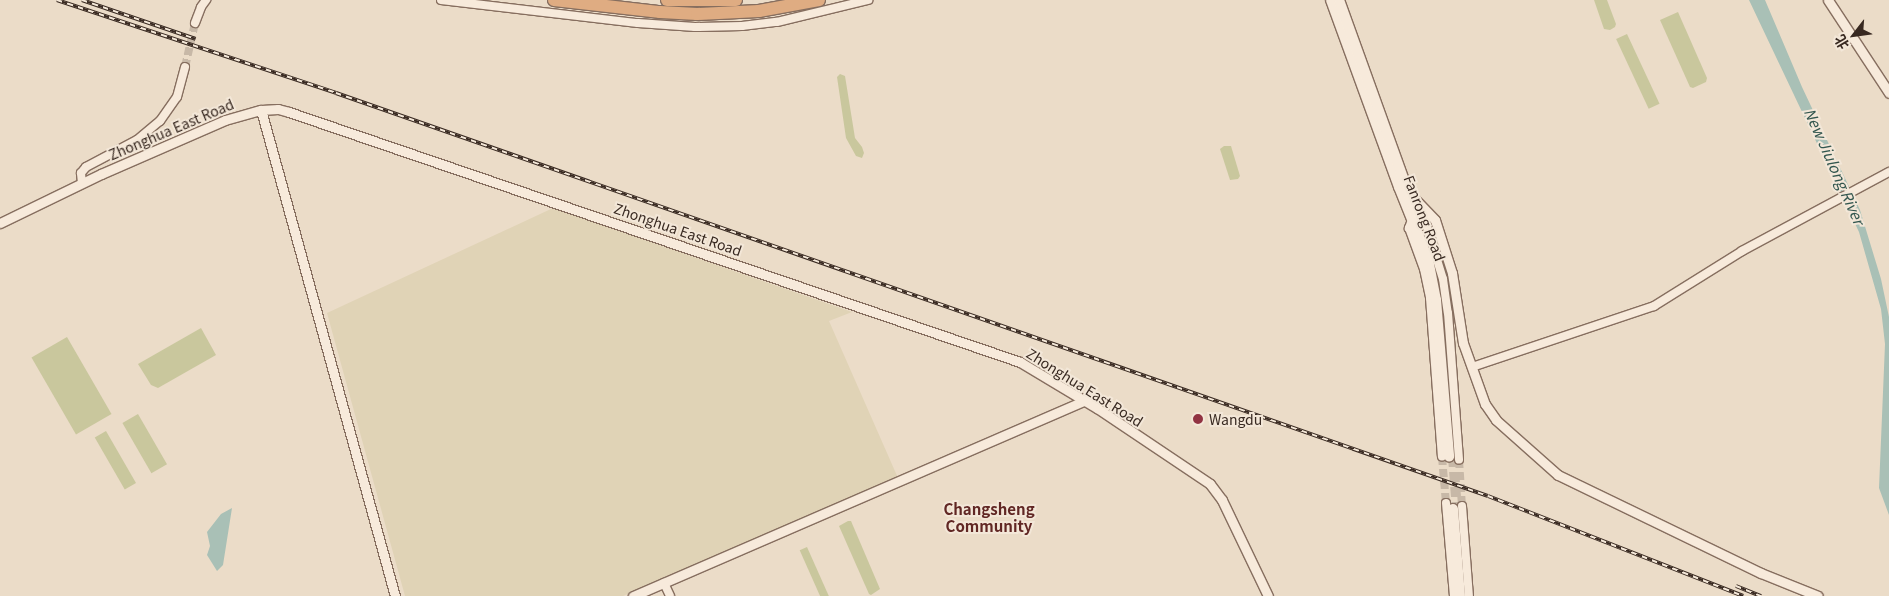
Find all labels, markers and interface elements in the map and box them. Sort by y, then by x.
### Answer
north arrow [1829,10,1879,60]
text: 北 [1829,31,1853,54]
street label: Zhonghua East Road [106,95,236,163]
water label: New Jiulong River [1801,105,1869,227]
street label: Fanrong Road [1401,173,1449,263]
street label: Zhonghua East Road [612,199,744,259]
street label: Zhonghua East Road [1024,344,1146,430]
place label: Wangdu [1209,411,1262,427]
marker: Wangdu [1191,412,1205,426]
district label: Changsheng Community [943,499,1035,534]

